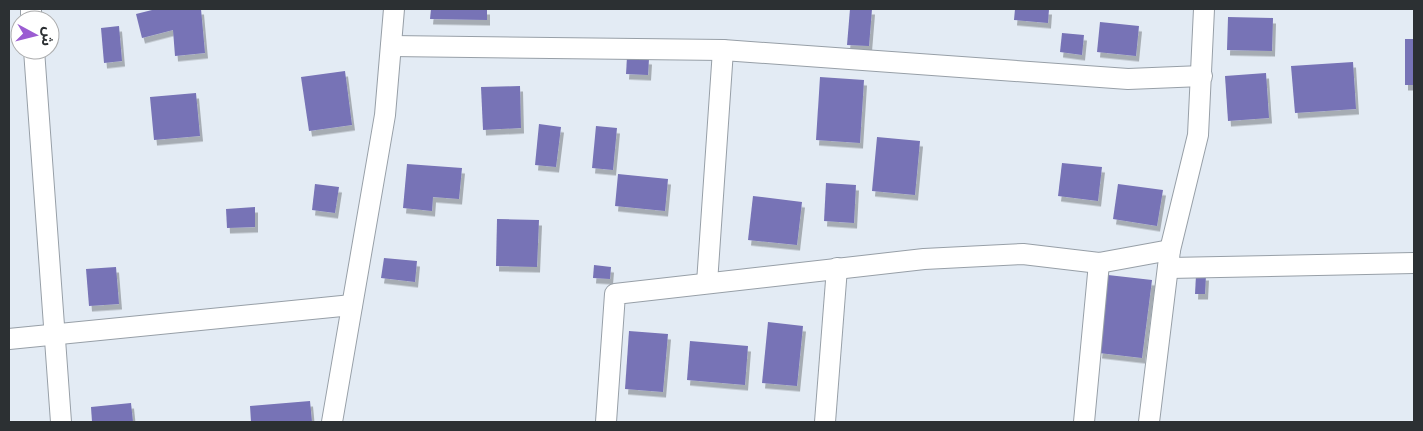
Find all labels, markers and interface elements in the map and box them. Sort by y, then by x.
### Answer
north arrow [10,10,60,60]
text: ش [39,26,58,47]

